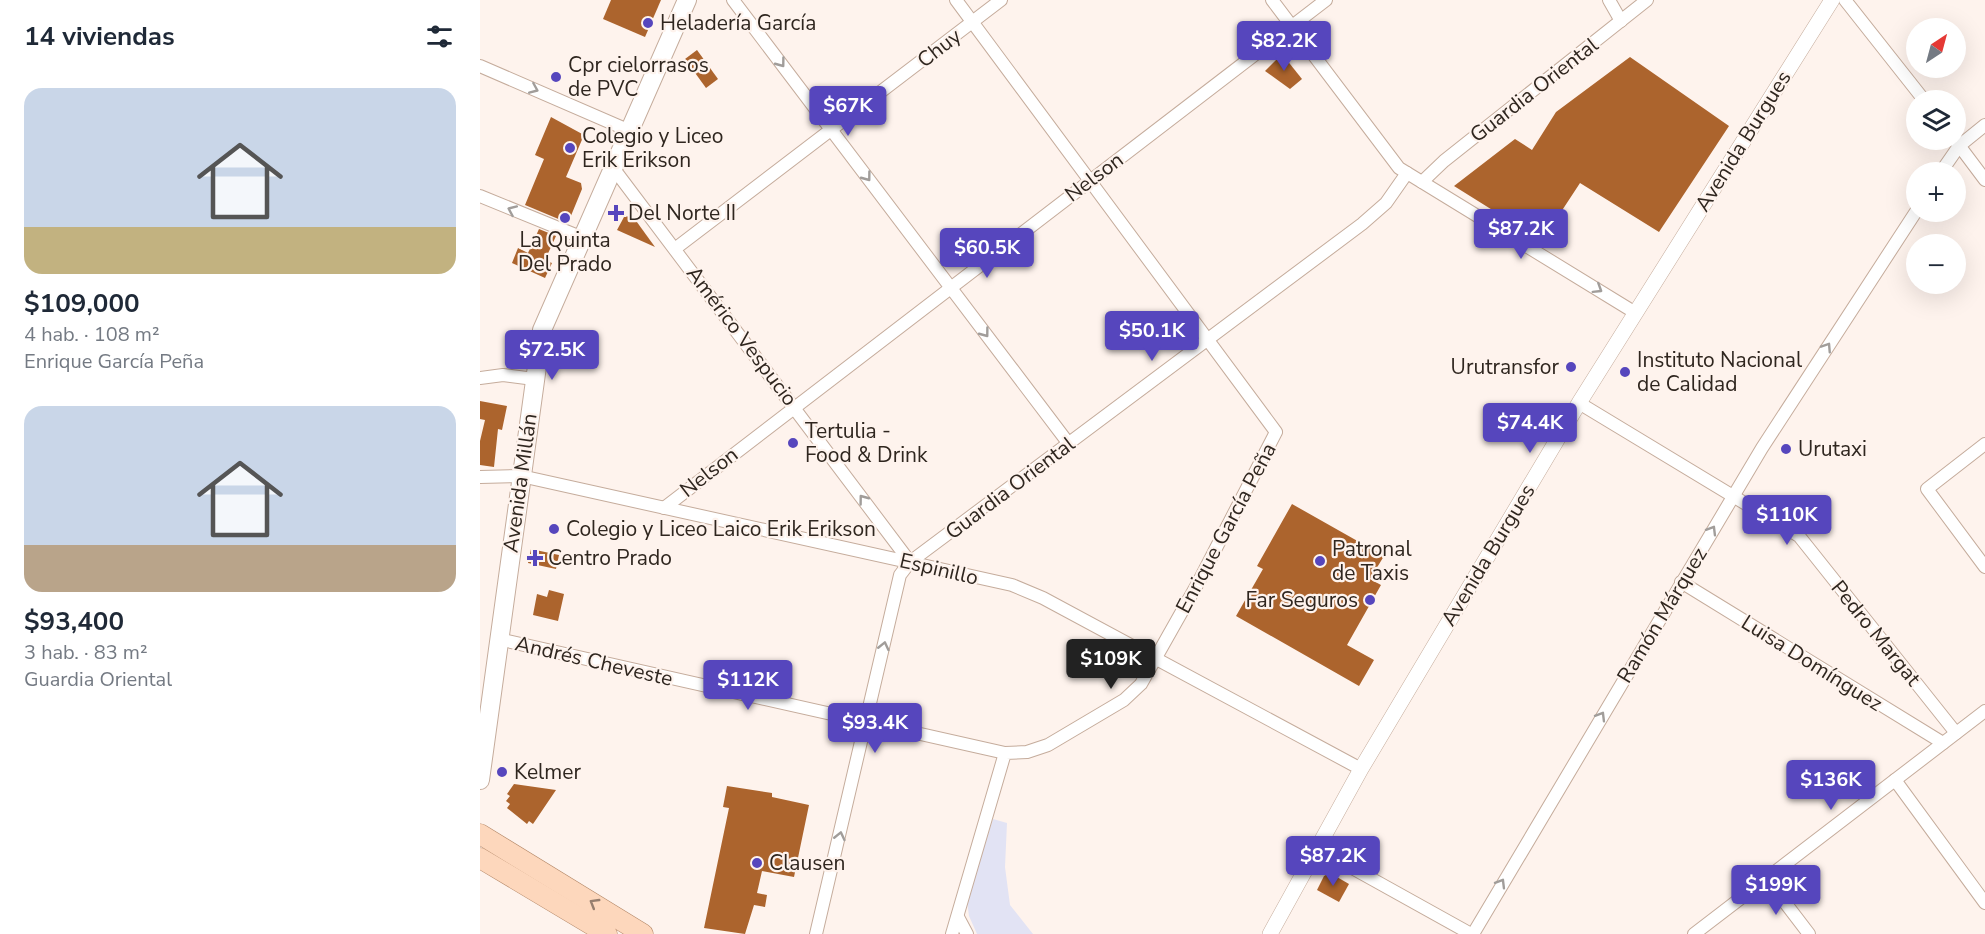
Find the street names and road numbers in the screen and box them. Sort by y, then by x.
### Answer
street label: Chuy [911,22,967,74]
street label: Guardia Oriental [1464,31,1604,149]
street label: Avenida Burgues [1688,65,1798,217]
street label: Nelson [1059,146,1129,208]
street label: Américo Vespucio [680,260,804,412]
street label: Avenida Millán [496,411,544,555]
street label: Guardia Oriental [939,430,1081,546]
street label: Enrique García Peña [1169,438,1283,618]
street label: Nelson [674,440,744,504]
street label: Avenida Burgues [1435,479,1541,631]
street label: Ramón Márquez [1610,542,1714,688]
street label: Espinillo [897,546,981,592]
street label: Pedro Margat [1825,574,1928,692]
street label: Luisa Domínguez [1736,608,1888,718]
street label: Andrés Cheveste [512,629,676,693]

